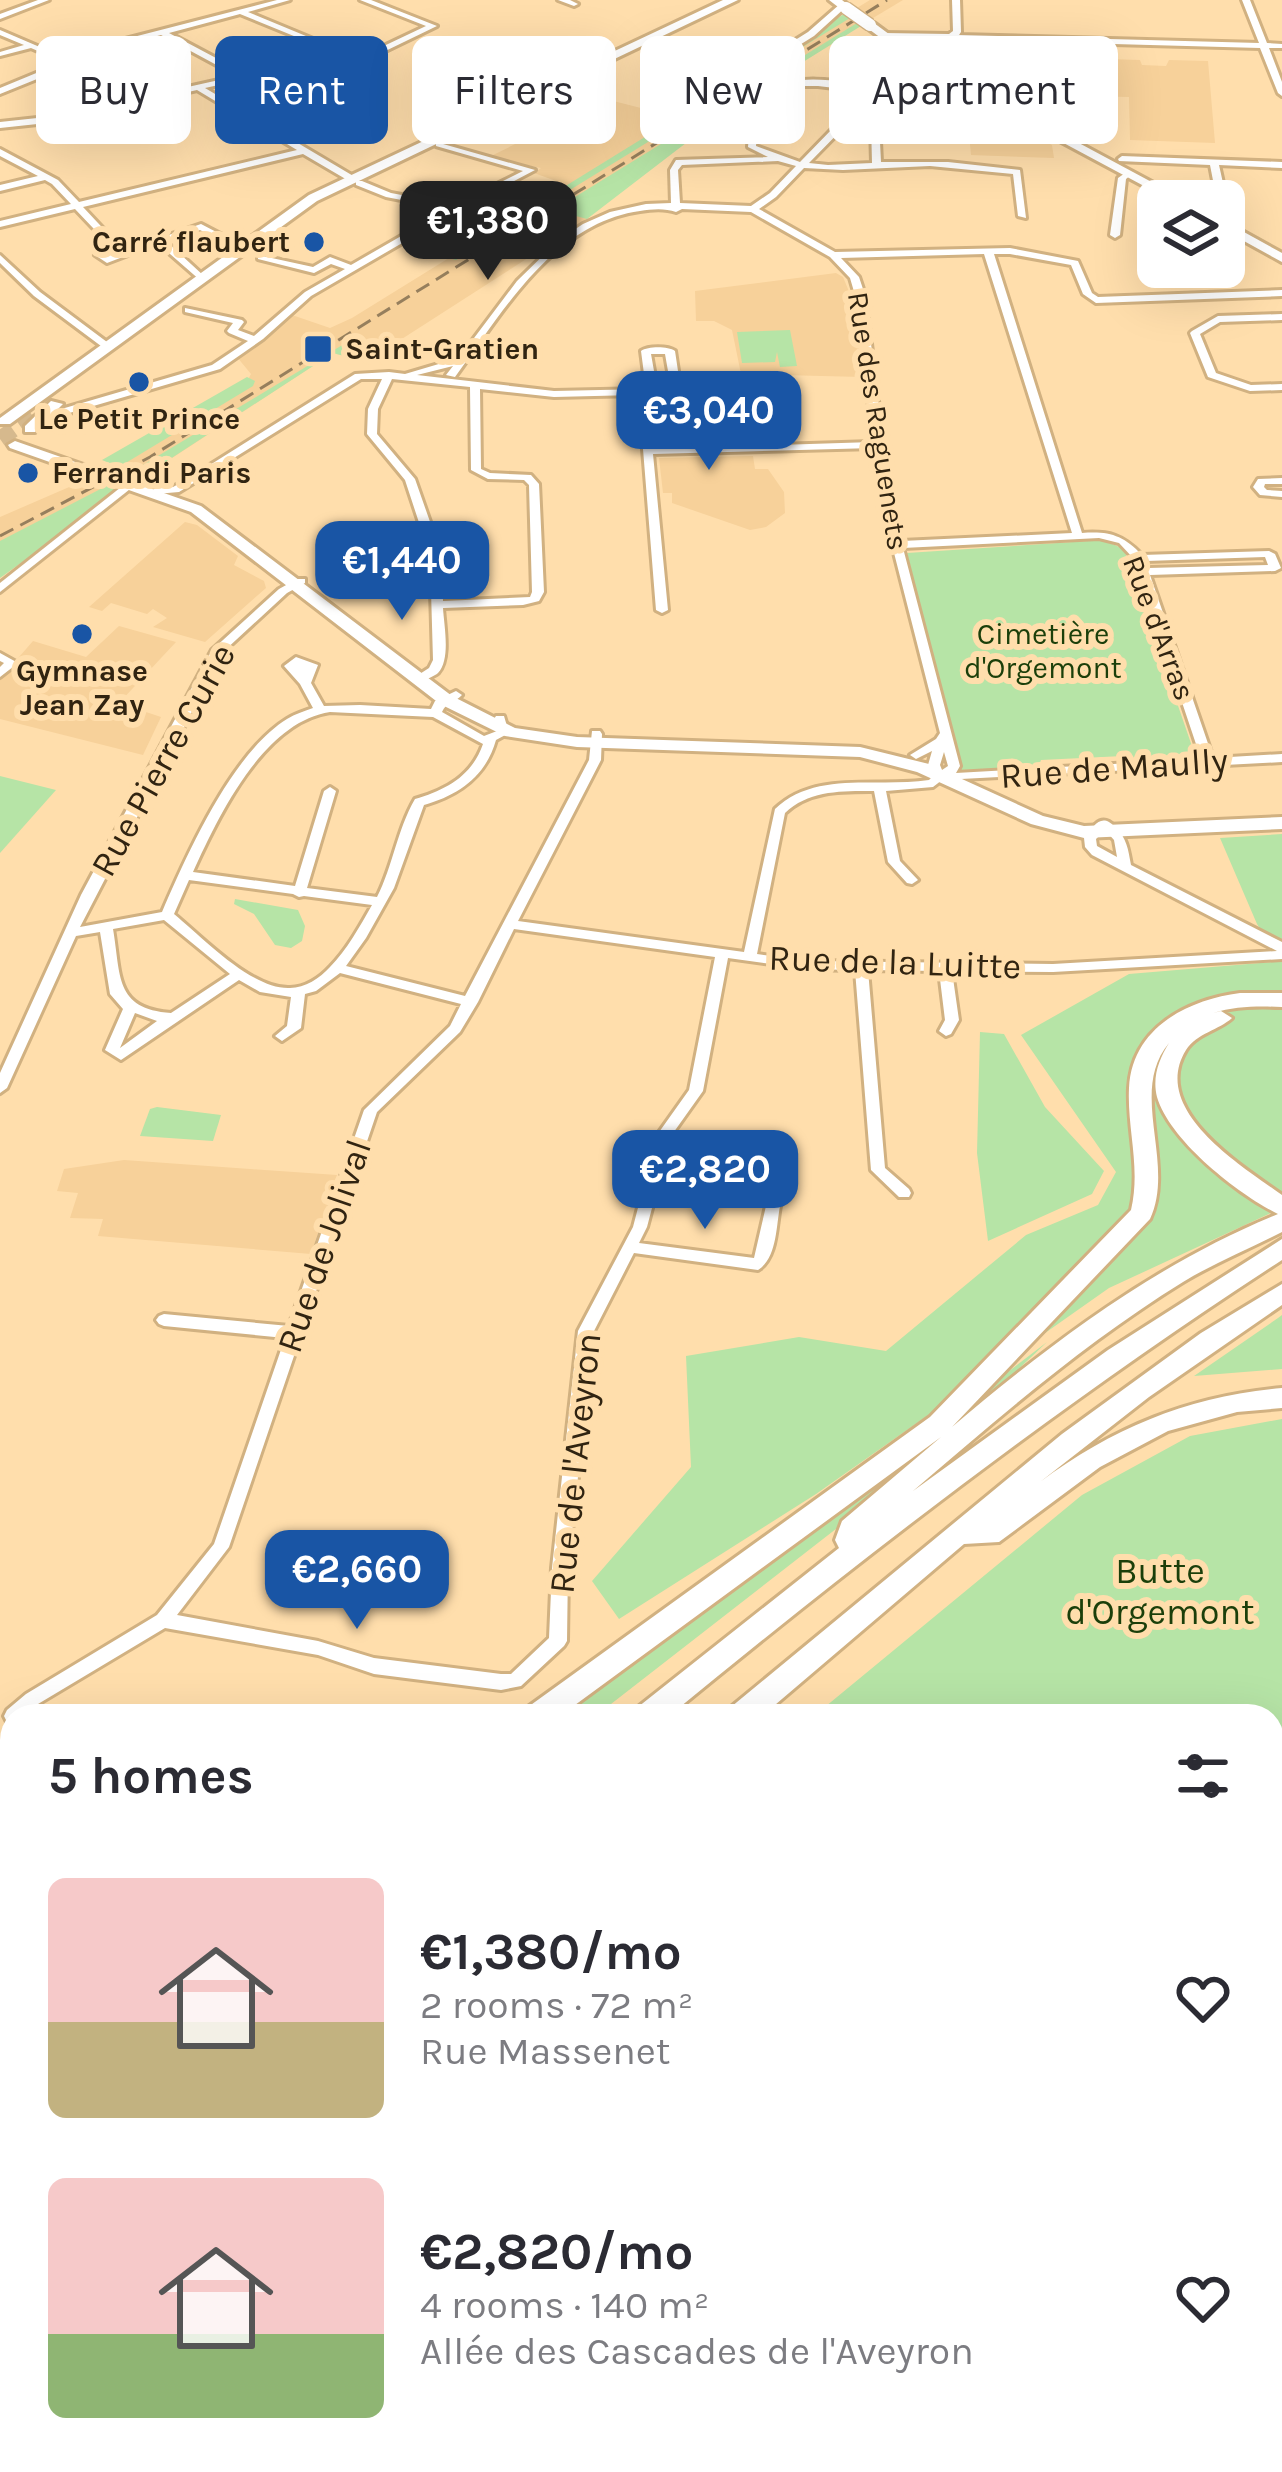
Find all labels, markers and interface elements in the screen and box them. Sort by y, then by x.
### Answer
chip: Buy [36,36,191,144]
chip: Rent [215,36,388,144]
chip: Filters [412,36,616,144]
chip: New [640,36,805,144]
chip: Apartment [829,36,1118,144]
map controls [1137,180,1245,288]
button: layers [1137,180,1245,288]
pin: €1,380 [390,181,586,283]
text: €1,380 [427,197,549,243]
place label: Carré flaubert [92,224,290,260]
marker: Carré flaubert [301,229,327,255]
street label: Rue des Raguenets [840,289,916,553]
place label: Saint-Gratien [345,331,539,367]
marker: Saint-Gratien [302,333,334,365]
marker: Le Petit Prince [126,369,152,395]
pin: €3,040 [611,371,807,473]
text: €3,040 [643,387,775,433]
place label: Le Petit Prince [38,401,240,437]
place label: Ferrandi Paris [52,455,251,491]
marker: Ferrandi Paris [15,460,41,486]
pin: €1,440 [304,521,500,623]
text: €1,440 [342,537,462,583]
street label: Rue d'Arras [1115,551,1203,705]
park label: Cimetière d'Orgemont [964,616,1122,686]
marker: Gymnase Jean Zay [69,621,95,647]
street label: Rue Pierre Curie [82,636,244,884]
place label: Gymnase Jean Zay [16,653,148,723]
street label: Rue de Maully [999,739,1230,797]
street label: Rue de la Luitte [768,937,1022,987]
pin: €2,820 [607,1130,803,1232]
street label: Rue de Jolival [268,1134,380,1358]
text: €2,820 [639,1146,771,1192]
street label: Rue de l'Aveyron [540,1331,610,1595]
pin: €2,660 [259,1530,455,1632]
text: €2,660 [292,1546,422,1592]
park label: Butte d'Orgemont [1065,1550,1255,1633]
icon: filters [1170,1743,1236,1809]
text: 5 homes [48,1746,254,1806]
text: €1,380/mo [420,1922,682,1982]
icon: home [144,1926,288,2070]
icon: heart [1170,1965,1236,2031]
text: 2 rooms · 72 m² [420,1982,693,2028]
text: Rue Massenet [420,2028,671,2074]
text: €2,820/mo [420,2222,693,2282]
icon: home [144,2226,288,2370]
icon: heart [1170,2265,1236,2331]
text: 4 rooms · 140 m² [420,2282,709,2328]
text: Allée des Cascades de l'Aveyron [420,2328,974,2374]

